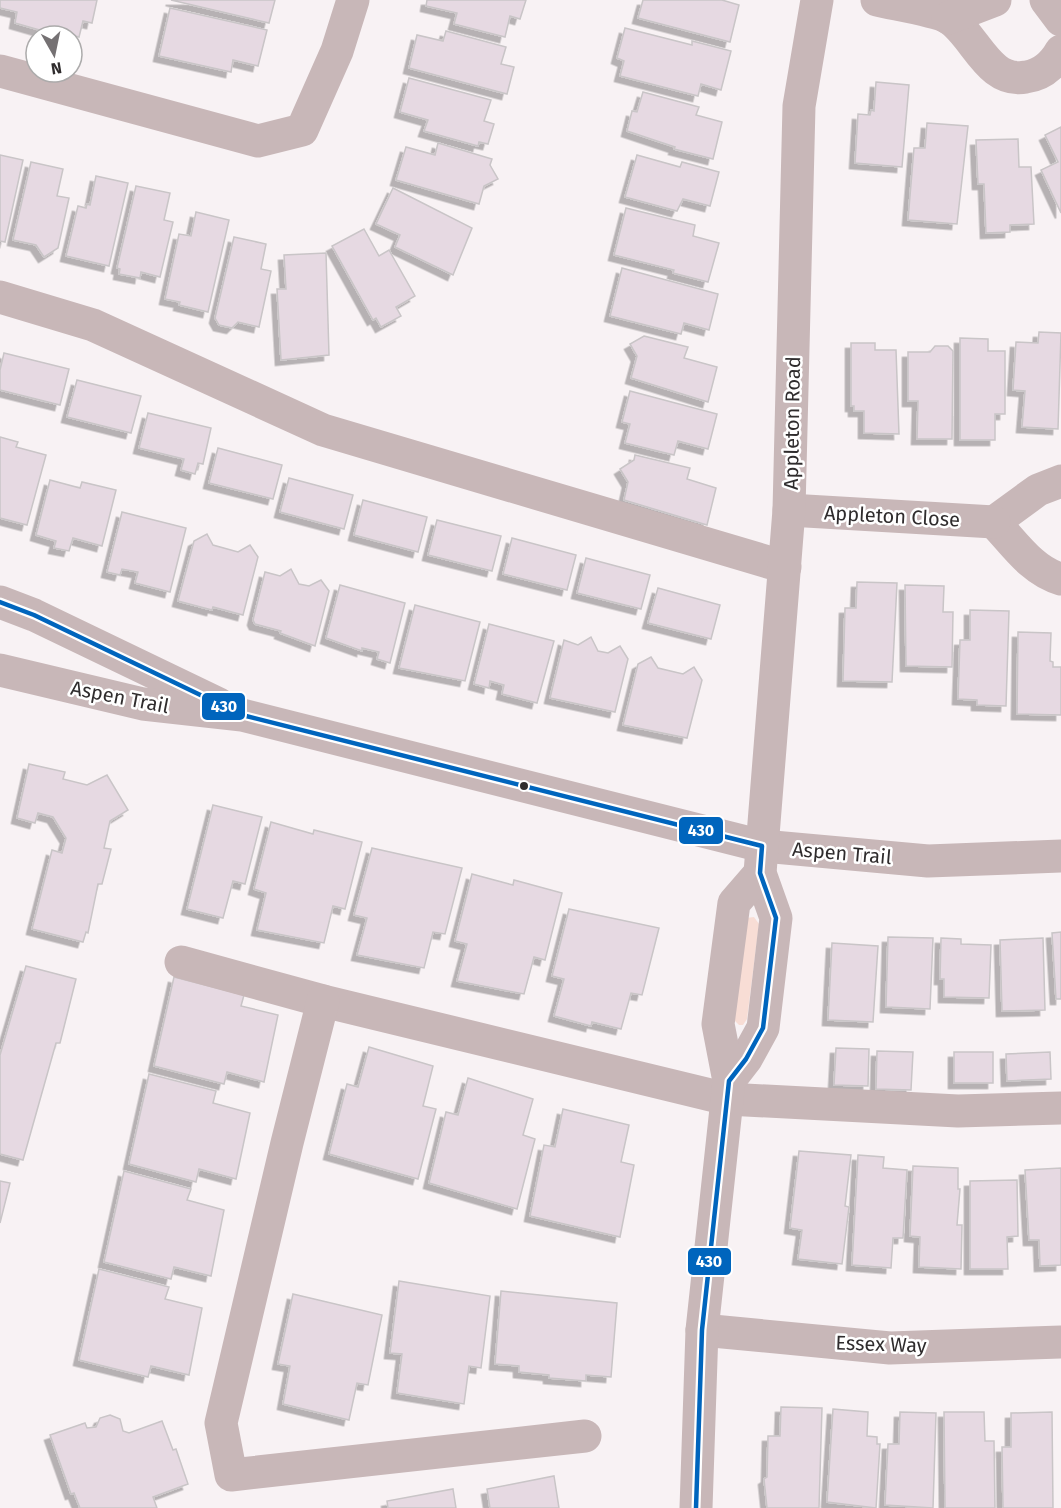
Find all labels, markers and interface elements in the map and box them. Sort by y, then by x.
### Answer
north arrow [24,24,84,84]
text: N [50,58,63,79]
street label: Appleton Road [779,356,805,490]
street label: Appleton Close [823,500,961,532]
street label: Aspen Trail [69,676,171,718]
line badge: 430 [201,692,246,721]
text: 430 [211,697,237,716]
unlabelled marker [518,780,530,792]
line badge: 430 [678,816,724,845]
text: 430 [688,821,714,840]
street label: Aspen Trail [791,837,893,869]
line badge: 430 [687,1247,732,1276]
text: 430 [696,1252,722,1271]
street label: Essex Way [835,1330,927,1358]

